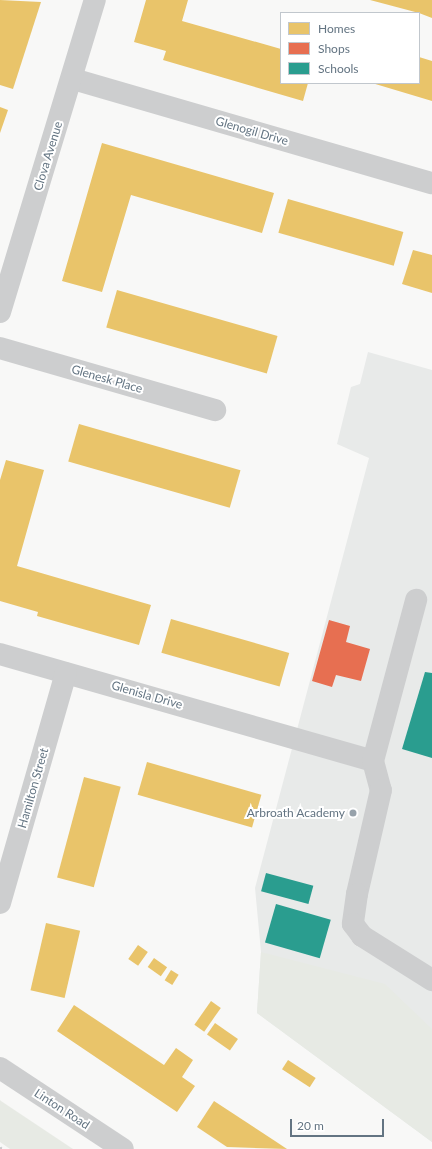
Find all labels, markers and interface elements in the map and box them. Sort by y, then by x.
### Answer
legend [280,12,420,84]
text: Homes [318,21,355,36]
text: Shops [318,41,350,56]
text: Schools [318,61,359,76]
street label: Glenogil Drive [214,114,290,148]
street label: Clova Avenue [31,119,65,193]
street label: Glenesk Place [70,362,144,396]
street label: Glenisla Drive [110,678,184,712]
street label: Hamilton Street [15,746,51,830]
place label: Arbroath Academy [246,806,345,820]
marker: Arbroath Academy [348,808,358,818]
street label: Linton Road [32,1086,92,1132]
scale bar [292,1111,386,1137]
text: 20 m [297,1118,324,1133]

